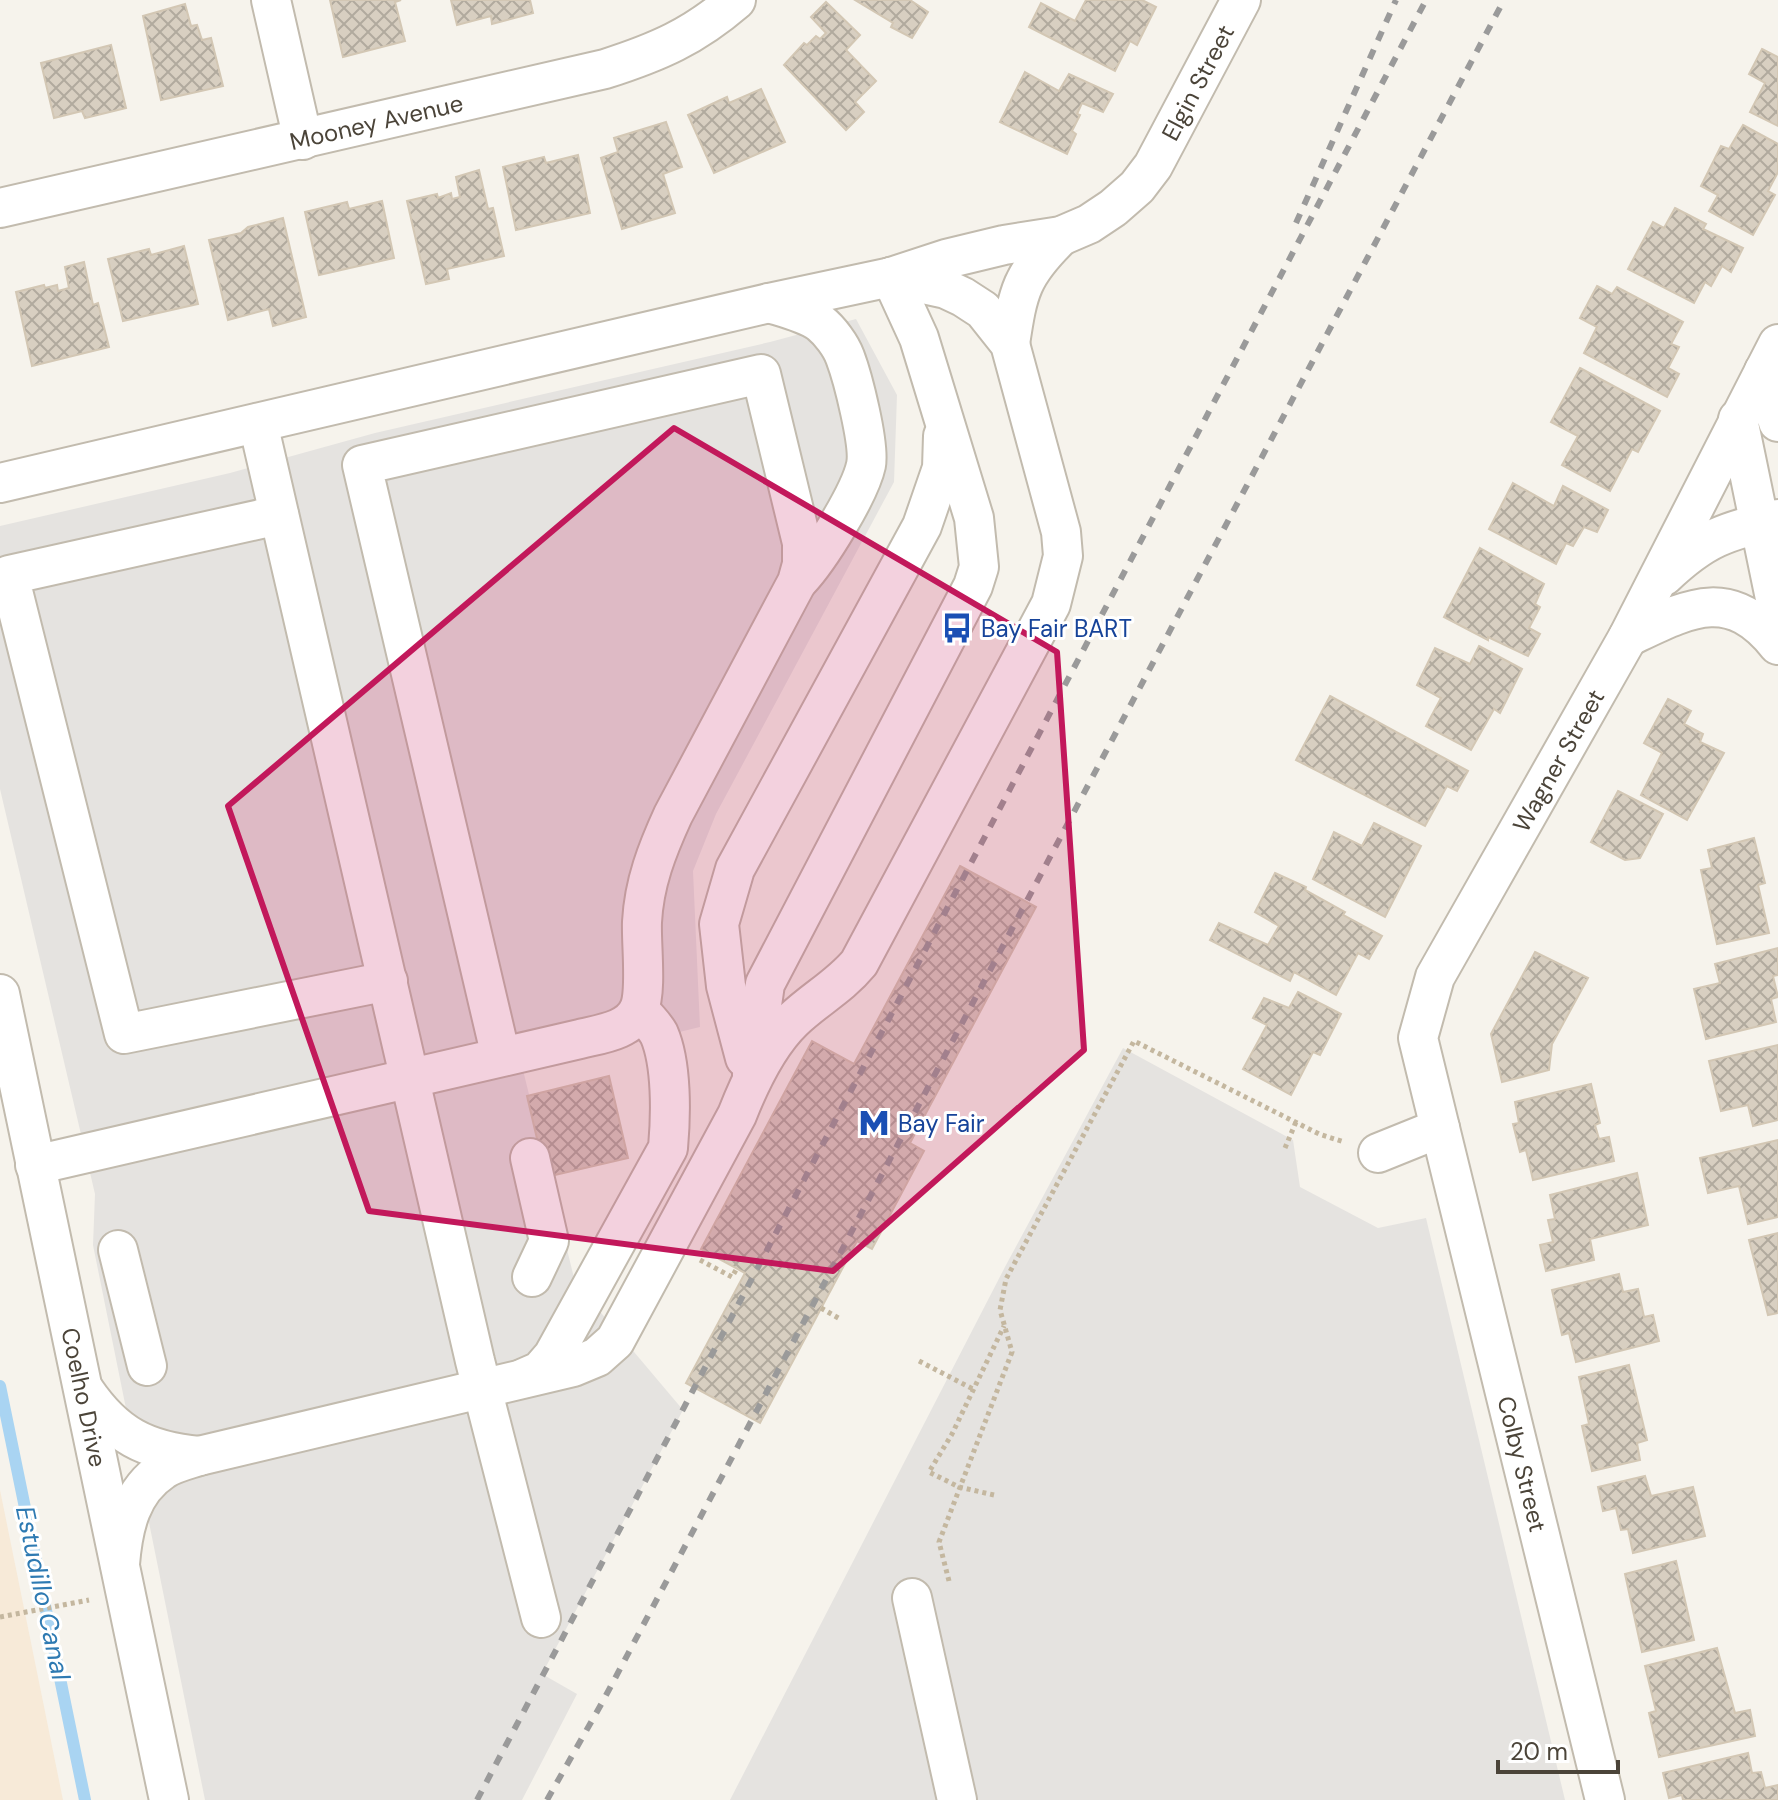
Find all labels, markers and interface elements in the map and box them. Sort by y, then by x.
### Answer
street label: Elgin Street [1154,19,1241,145]
street label: Mooney Avenue [286,87,466,156]
bus stop icon: Bay Fair BART [940,611,974,645]
place label: Bay Fair BART [981,613,1132,644]
street label: Wagner Street [1505,683,1611,837]
metro station icon: Bay Fair [857,1106,891,1140]
place label: Bay Fair [898,1108,985,1139]
street label: Coelho Drive [55,1325,114,1470]
street label: Colby Street [1491,1393,1554,1535]
water label: Estudillo Canal [8,1503,78,1684]
scale bar [1498,1724,1618,1774]
text: 20 m [1510,1736,1568,1767]

